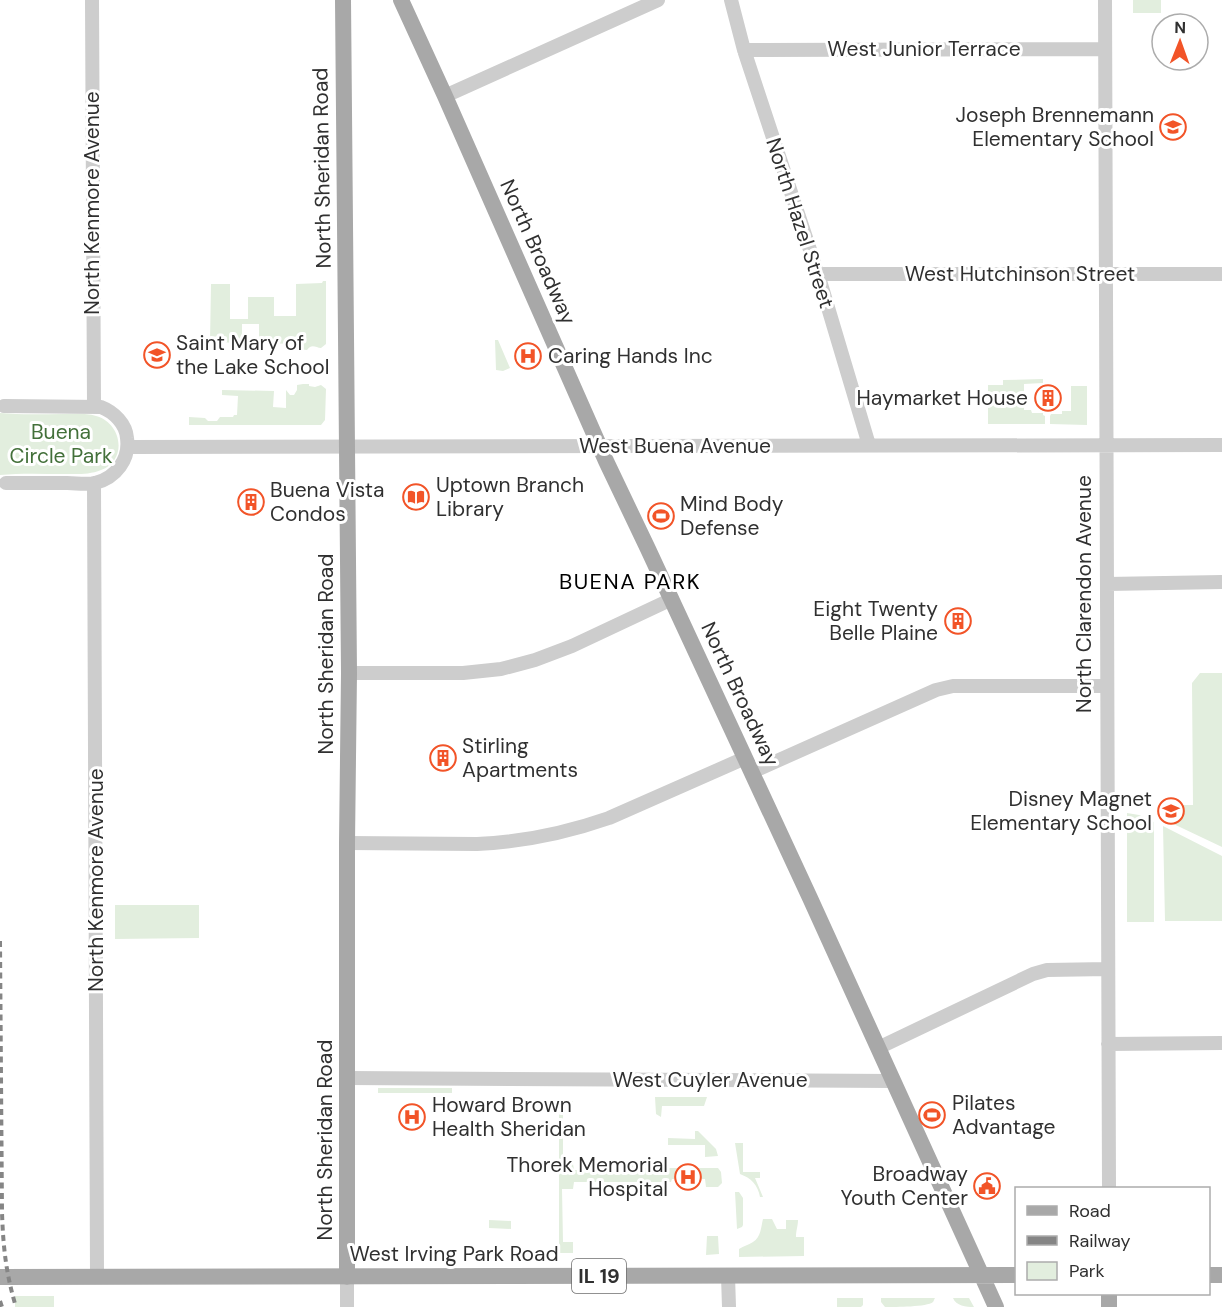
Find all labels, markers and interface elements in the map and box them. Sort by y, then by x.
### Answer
north arrow [1150,12,1210,72]
text: N [1174,17,1186,38]
street label: West Junior Terrace [827,35,1021,63]
street label: North Sheridan Road [306,67,338,269]
street label: North Kenmore Avenue [78,91,106,315]
place label: Joseph Brennemann Elementary School [956,101,1154,153]
school or university icon: Joseph Brennemann Elementary School [1158,112,1188,142]
street label: North Hazel Street [759,134,841,312]
street label: North Broadway [493,175,583,329]
street label: West Hutchinson Street [905,260,1135,288]
place label: Saint Mary of the Lake School [176,329,330,381]
school or university icon: Saint Mary of the Lake School [142,340,172,370]
hospital icon: Caring Hands Inc [513,341,543,371]
place label: Caring Hands Inc [548,342,713,370]
building icon: Haymarket House [1033,383,1063,413]
place label: Haymarket House [857,384,1028,412]
park label: Buena Circle Park [9,418,113,470]
street label: West Buena Avenue [579,432,771,460]
place label: Uptown Branch Library [436,471,584,523]
street label: North Clarendon Avenue [1070,475,1098,713]
place label: Buena Vista Condos [270,476,385,528]
library icon: Uptown Branch Library [401,482,431,512]
building icon: Buena Vista Condos [236,487,266,517]
place label: Mind Body Defense [680,490,784,542]
sports icon: Mind Body Defense [646,501,676,531]
street label: North Sheridan Road [312,554,340,754]
district label: BUENA PARK [559,567,701,596]
place label: Eight Twenty Belle Plaine [813,595,938,647]
building icon: Eight Twenty Belle Plaine [943,606,973,636]
street label: North Broadway [694,617,786,771]
place label: Stirling Apartments [462,732,578,784]
building icon: Stirling Apartments [428,743,458,773]
street label: North Kenmore Avenue [82,768,110,992]
place label: Disney Magnet Elementary School [970,785,1152,837]
school or university icon: Disney Magnet Elementary School [1156,796,1186,826]
street label: North Sheridan Road [311,1040,339,1240]
street label: West Cuyler Avenue [612,1066,808,1094]
place label: Pilates Advantage [952,1089,1056,1141]
place label: Howard Brown Health Sheridan [432,1091,586,1143]
sports icon: Pilates Advantage [917,1100,947,1130]
hospital icon: Howard Brown Health Sheridan [397,1102,427,1132]
place label: Thorek Memorial Hospital [507,1151,668,1203]
place label: Broadway Youth Center [841,1160,968,1212]
hospital icon: Thorek Memorial Hospital [673,1162,703,1192]
public building icon: Broadway Youth Center [972,1171,1002,1201]
legend [1015,1187,1210,1295]
text: Road [1069,1199,1111,1223]
text: Railway [1069,1229,1131,1253]
street label: West Irving Park Road [349,1240,559,1268]
road number: IL 19 [572,1259,626,1293]
text: Park [1069,1259,1105,1283]

